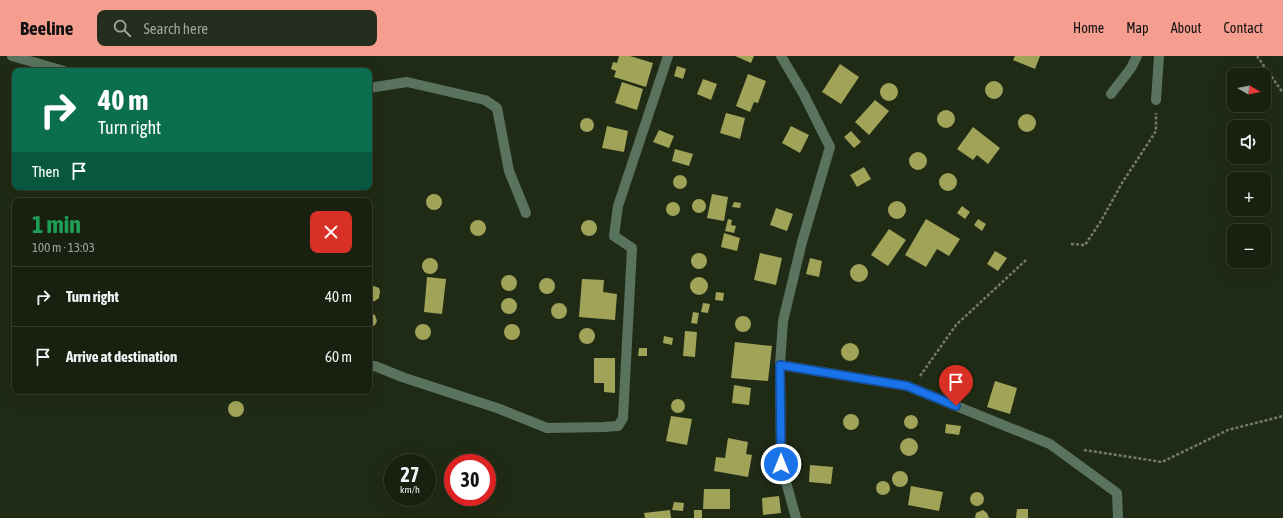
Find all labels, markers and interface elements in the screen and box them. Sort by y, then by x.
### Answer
search box [97,10,377,46]
text: Beeline [20,17,73,39]
icon: search [111,17,133,39]
text: Search here [143,20,208,37]
text: Home [1073,20,1104,36]
text: Map [1126,20,1149,36]
text: About [1171,20,1202,36]
text: Contact [1224,20,1263,36]
north arrow [1227,68,1271,112]
map controls [1227,68,1271,268]
icon: right [32,84,84,136]
text: 40 m [98,84,148,116]
text: Turn right [98,117,161,138]
button: sound [1227,120,1271,164]
icon: arrive [68,160,90,182]
text: Then [32,163,60,180]
button: + [1227,172,1271,216]
text: 1 min [32,211,81,238]
button: close [310,211,352,253]
button: − [1227,224,1271,268]
text: 100 m · 13:03 [32,240,95,255]
icon: right [32,286,54,308]
text: Turn right [66,288,119,305]
text: 40 m [325,288,352,305]
icon: arrive [32,346,54,368]
text: Arrive at destination [66,348,177,365]
text: 60 m [325,348,352,365]
pin [939,365,973,406]
icon: arrive [945,371,967,393]
position arrow [760,443,802,485]
speed limit sign: 30 [444,454,496,506]
text: 27 [401,463,419,486]
text: km/h [400,484,420,495]

